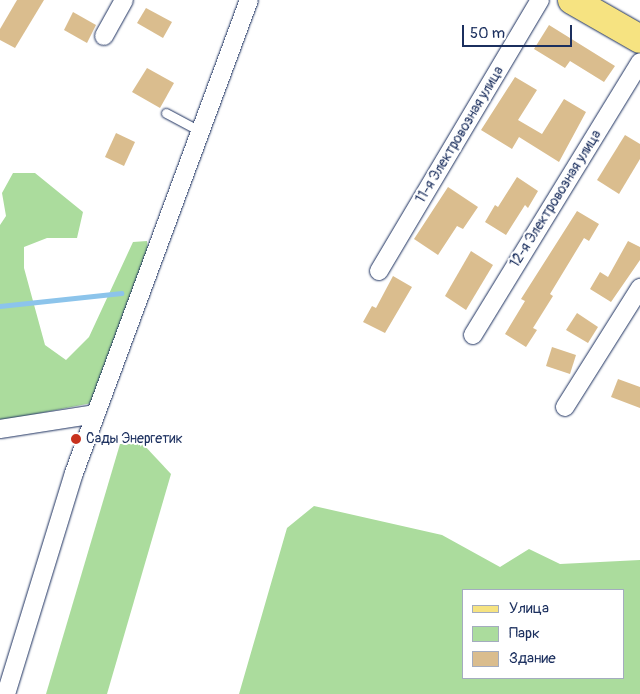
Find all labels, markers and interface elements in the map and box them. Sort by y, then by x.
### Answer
scale bar [465,15,575,47]
text: 50 m [470,24,505,43]
street label: 11-я Электровозная улица [412,64,508,206]
street label: 12-я Электровозная улица [507,127,605,271]
place label: Сады Энергетик [86,431,183,447]
marker: Сады Энергетик [70,433,82,445]
legend [462,589,625,679]
text: Улица [509,599,549,618]
text: Парк [509,624,540,643]
text: Здание [509,649,556,668]

